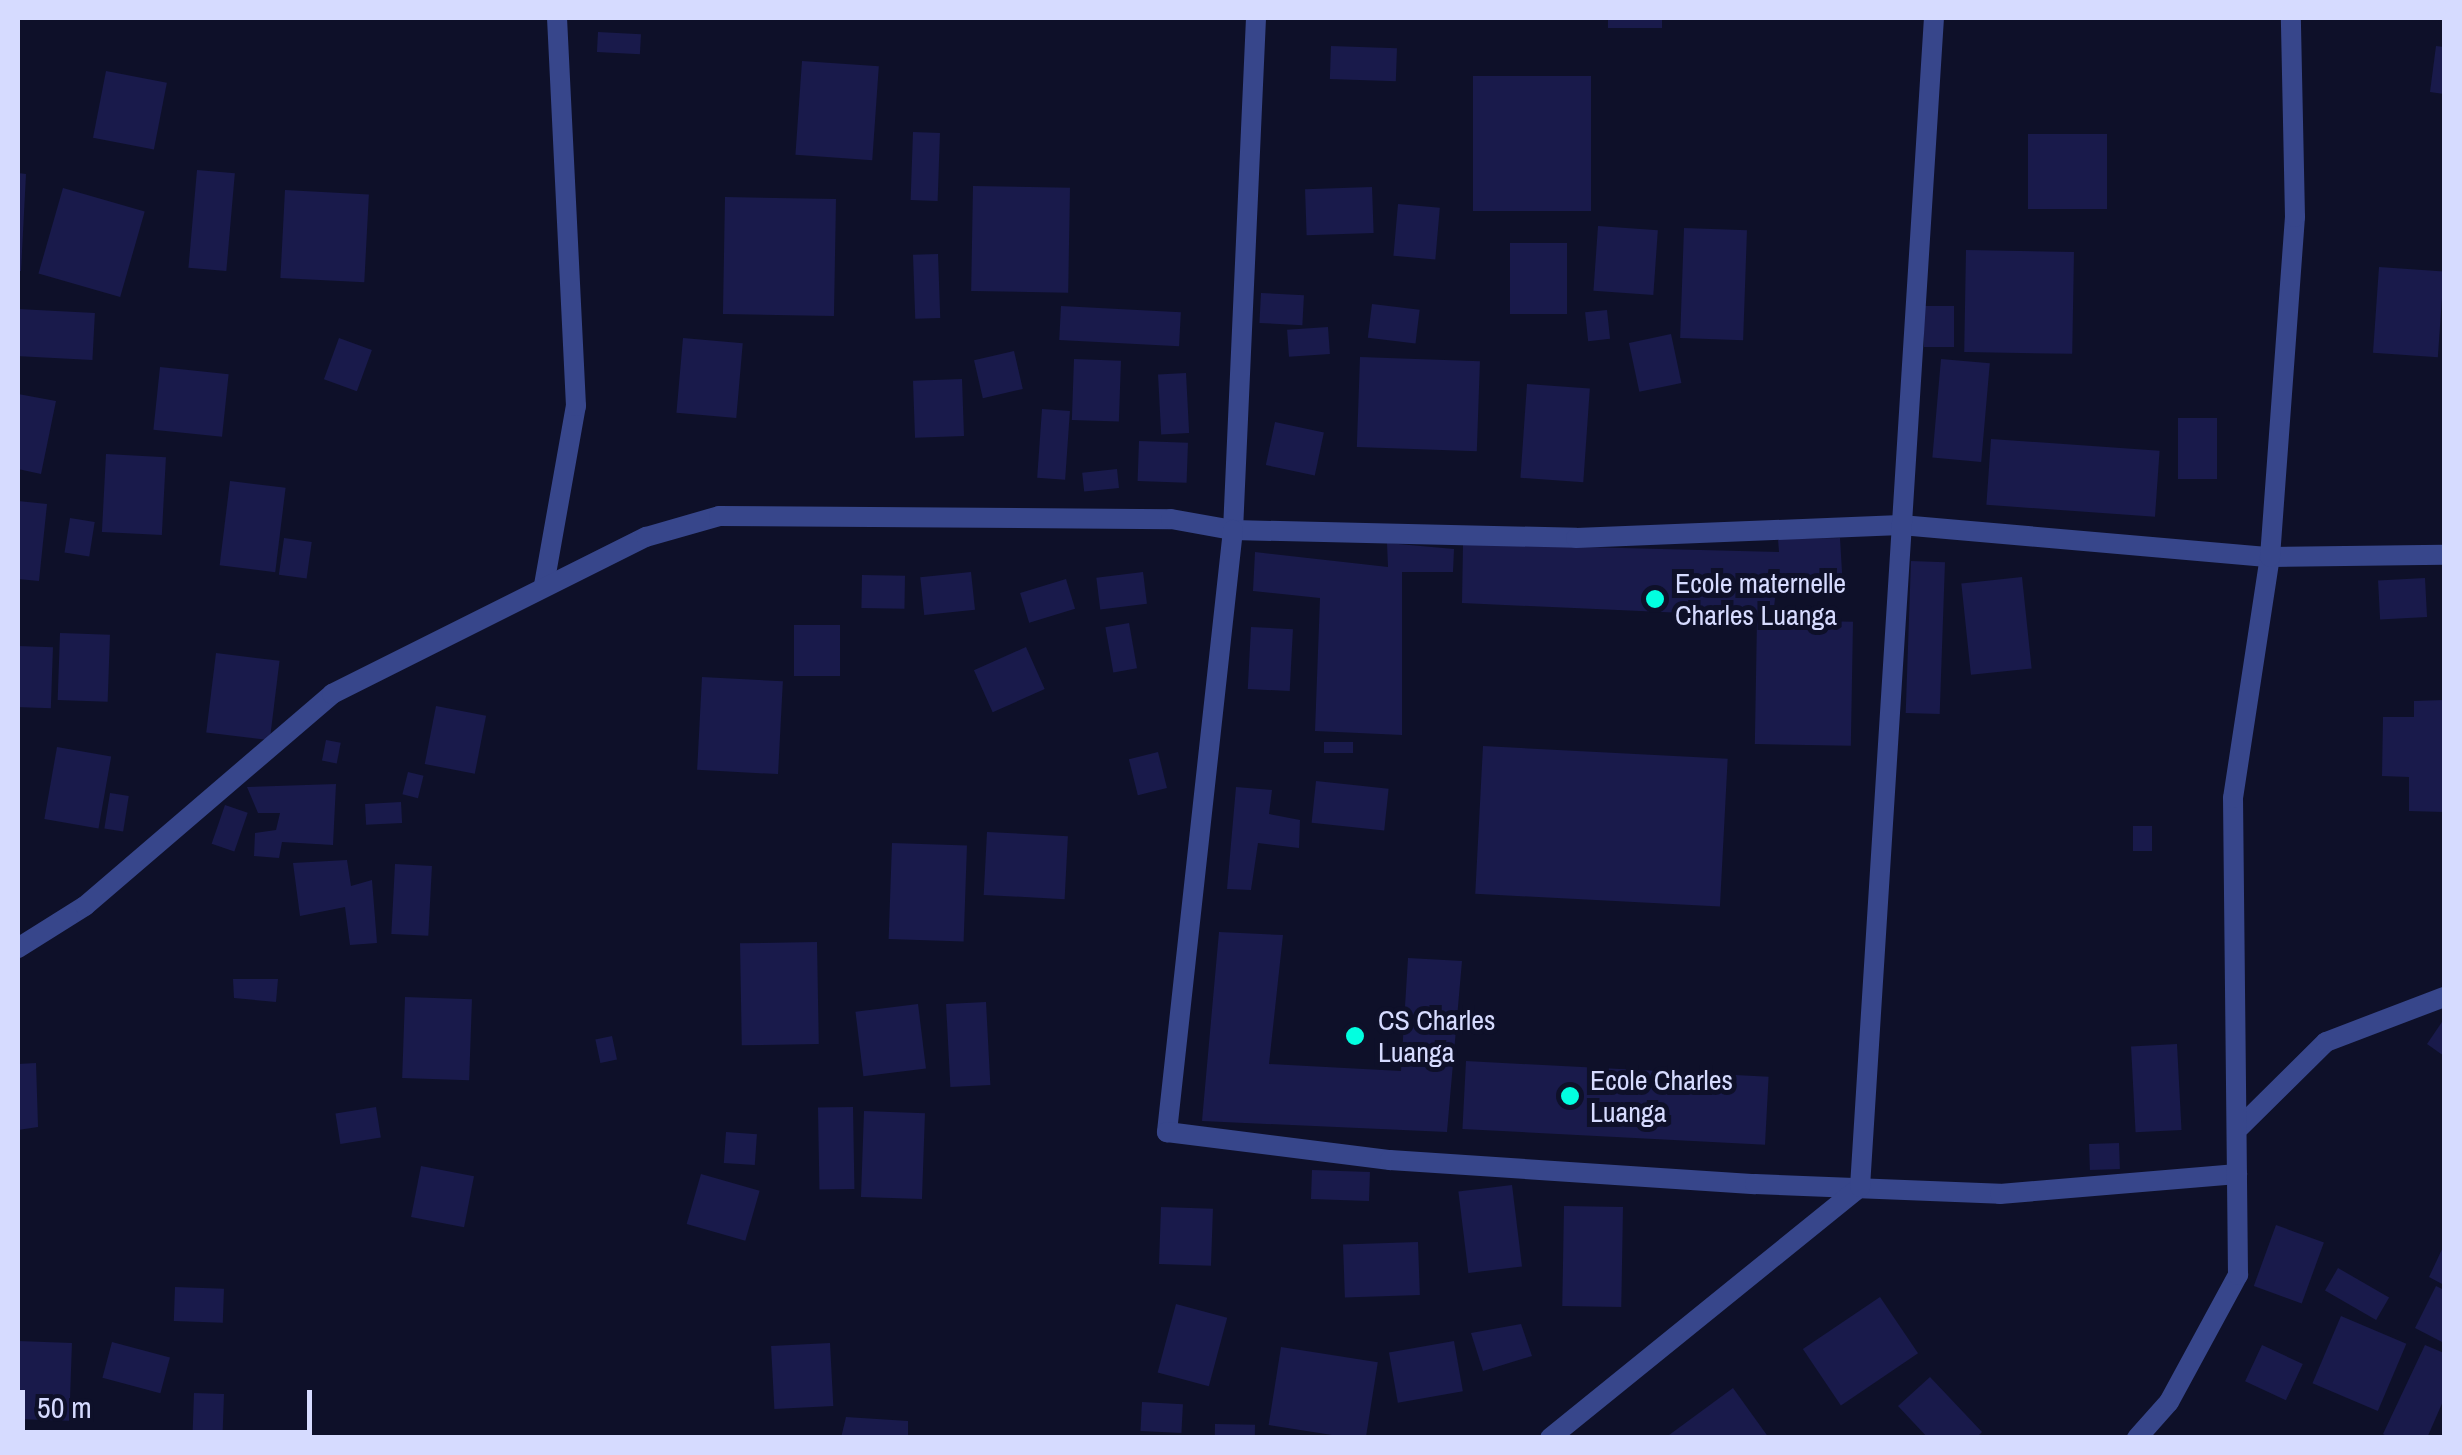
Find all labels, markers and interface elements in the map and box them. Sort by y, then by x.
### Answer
place label: Ecole maternelle Charles Luanga [1675,566,1846,632]
marker: Ecole maternelle Charles Luanga [1644,588,1666,610]
place label: CS Charles Luanga [1378,1003,1495,1069]
marker: CS Charles Luanga [1342,1023,1368,1049]
place label: Ecole Charles Luanga [1590,1063,1733,1129]
marker: Ecole Charles Luanga [1559,1085,1581,1107]
scale bar [25,1370,318,1432]
text: 50 m [37,1387,92,1427]

